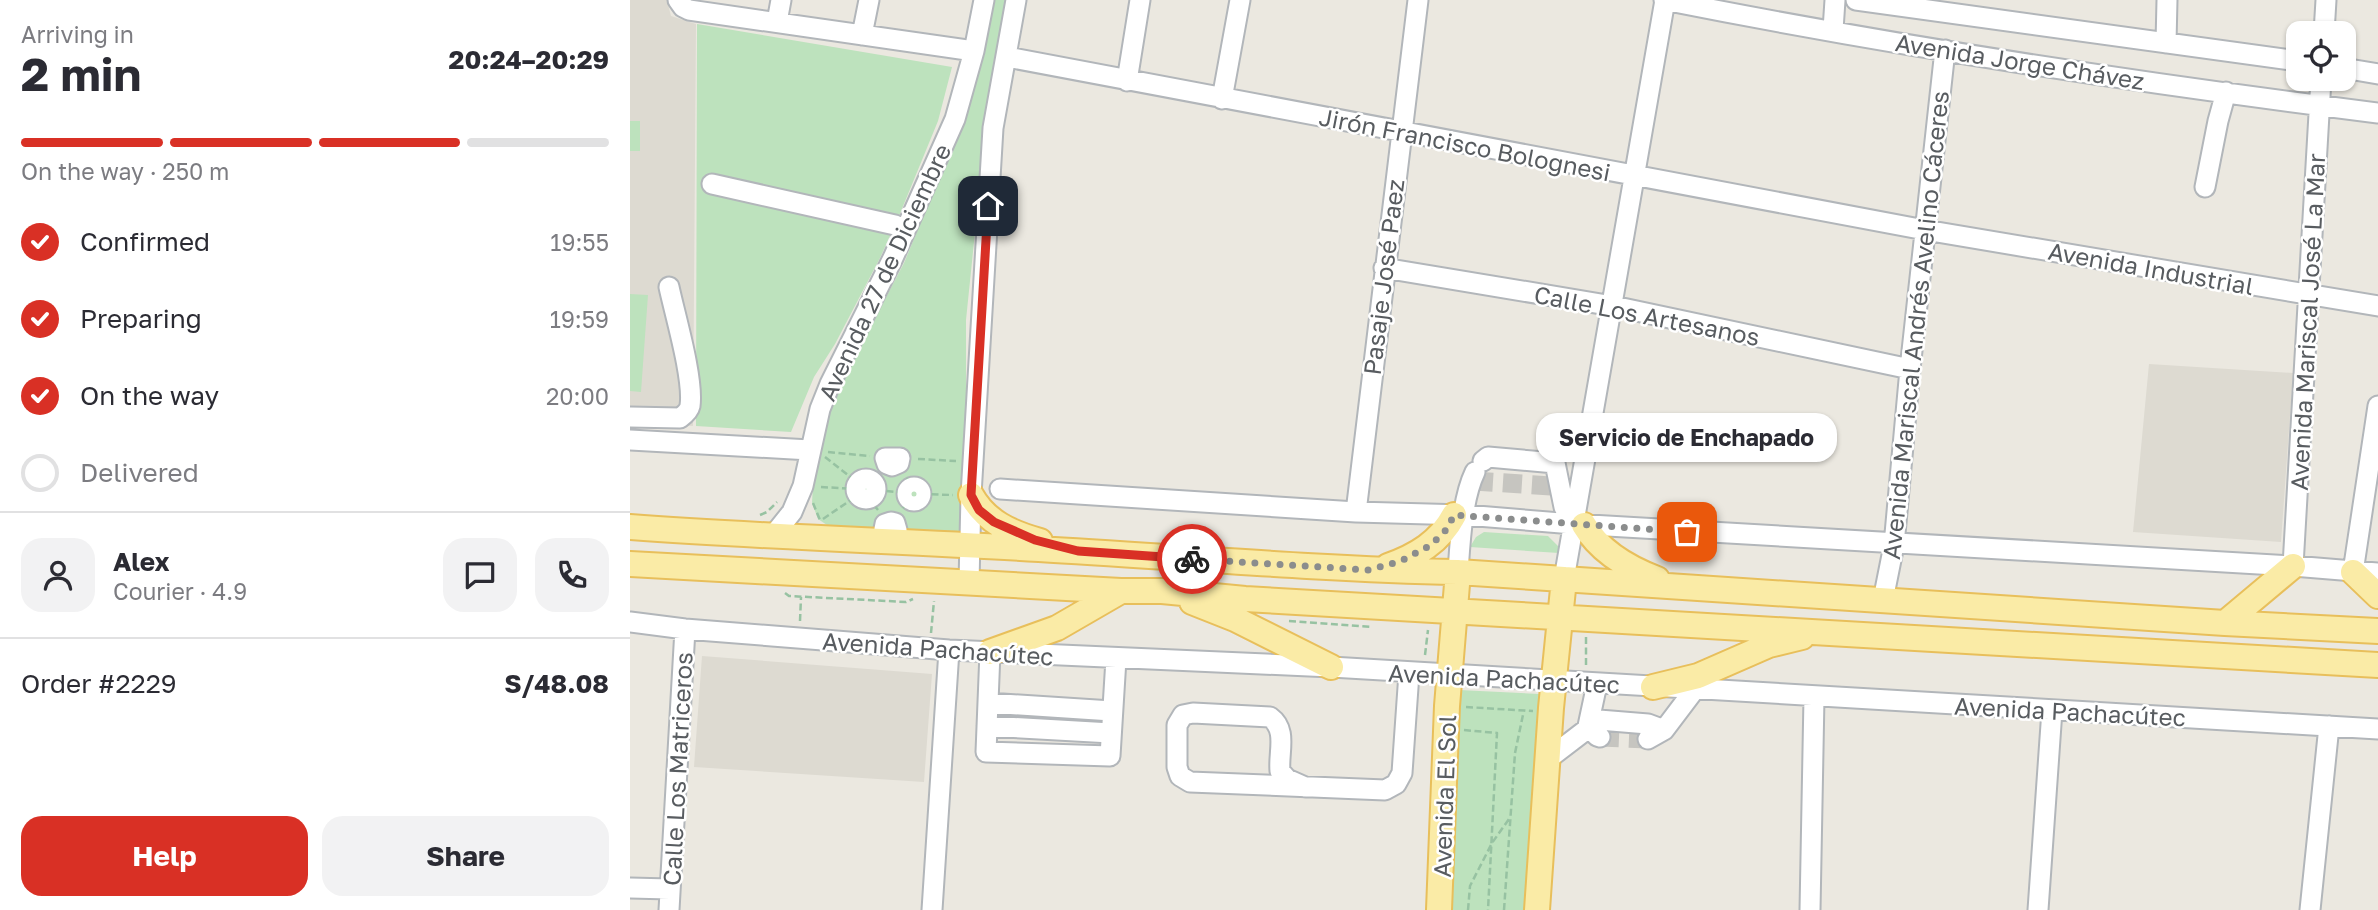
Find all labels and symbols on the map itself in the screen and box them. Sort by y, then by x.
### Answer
street label: Avenida Jorge Chávez [1893,27,2147,95]
street label: Avenida Mariscal Andrés Avelino Cáceres [1876,89,1954,561]
street label: Jirón Francisco Bolognesi [1317,101,1613,187]
street label: Avenida 27 de Diciembre [812,139,956,405]
street label: Avenida Mariscal José La Mar [2284,153,2330,491]
pin [958,176,1018,236]
street label: Pasaje José Paez [1357,177,1409,377]
street label: Avenida Industrial [2046,236,2256,300]
street label: Calle Los Artesanos [1532,279,1762,351]
callout: Servicio de Enchapado [1536,413,1838,462]
pin [1657,502,1717,562]
courier [1157,524,1227,594]
street label: Avenida Pachacútec [821,625,1055,671]
street label: Calle Los Matriceros [656,651,698,887]
street label: Avenida Pachacútec [1388,657,1620,699]
street label: Avenida Pachacútec [1954,690,2186,732]
street label: Avenida El Sol [1427,714,1461,878]

